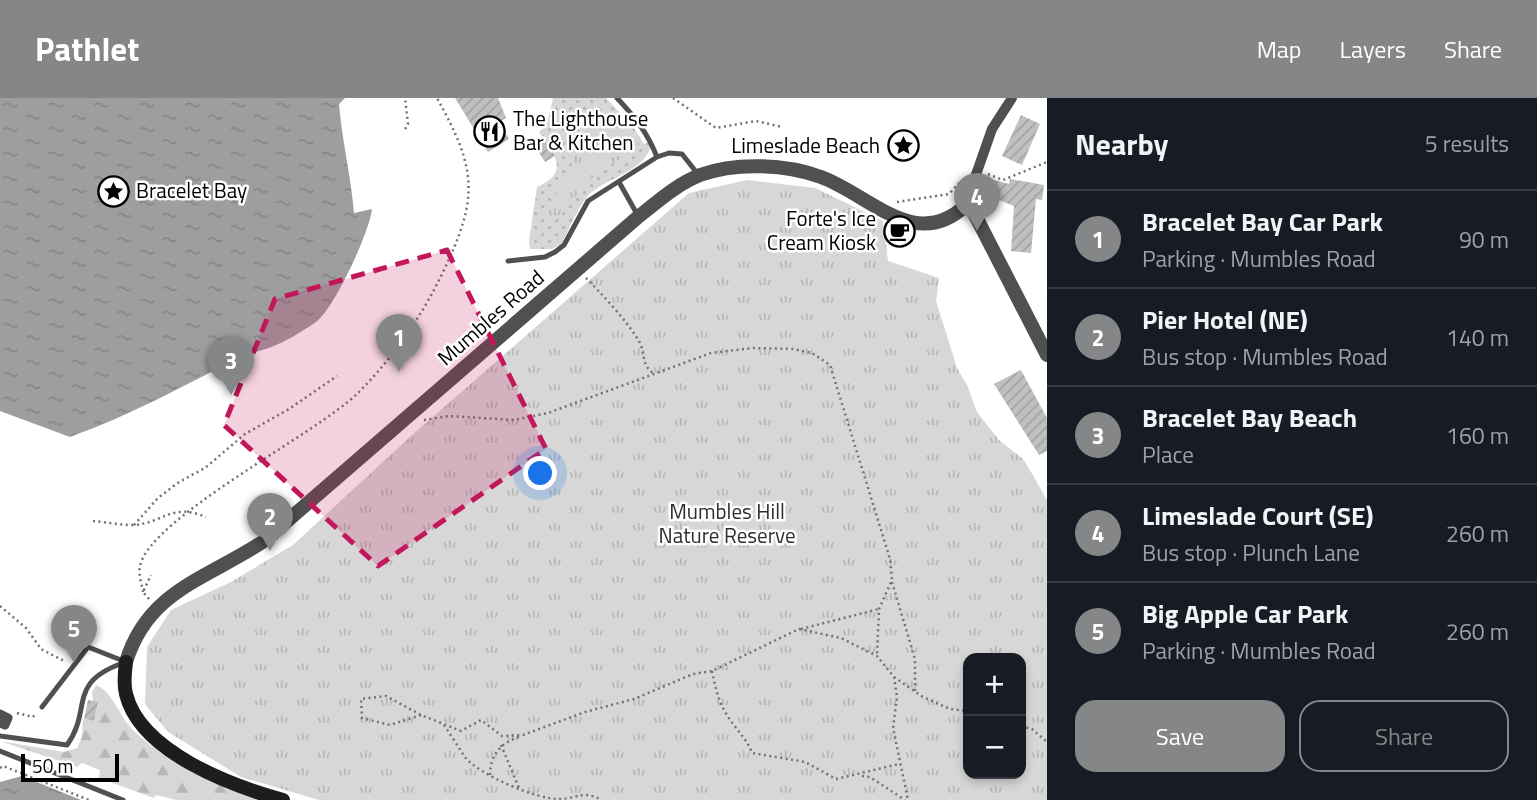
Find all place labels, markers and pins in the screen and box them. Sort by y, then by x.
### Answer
place label: The Lighthouse Bar & Kitchen [513,102,648,158]
restaurant icon: The Lighthouse Bar & Kitchen [473,114,507,148]
place label: Limeslade Beach [731,129,880,161]
place icon: Limeslade Beach [886,129,920,163]
pin: 4 [954,173,1000,231]
place icon: Bracelet Bay [96,174,130,208]
place label: Bracelet Bay [136,174,247,206]
place label: Forte's Ice Cream Kiosk [767,202,876,258]
cafe icon: Forte's Ice Cream Kiosk [882,214,916,248]
pin: 1 [376,314,422,372]
pin: 3 [208,337,254,395]
pin: 2 [247,493,293,551]
pin: 5 [51,605,97,663]

